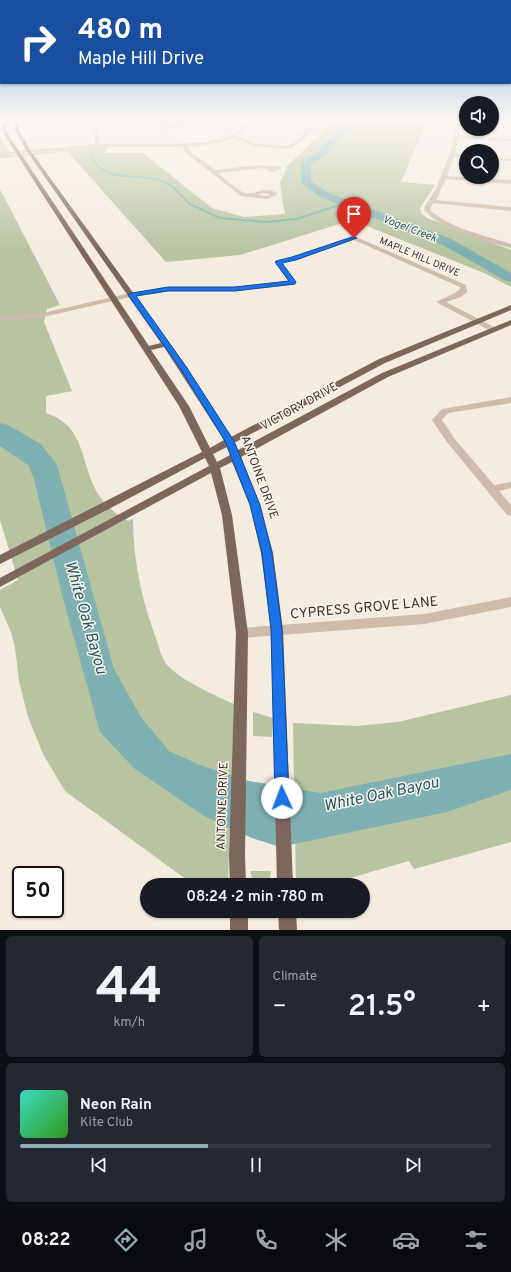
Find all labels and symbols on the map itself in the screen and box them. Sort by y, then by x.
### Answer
pin [337,197,371,238]
water label: Vogel Creek [381,212,439,246]
street label: MAPLE HILL DRIVE [377,235,462,280]
street label: VICTORY DRIVE [258,379,341,435]
street label: ANTOINE DRIVE [237,433,282,521]
water label: White Oak Bayou [59,559,111,677]
street label: CYPRESS GROVE LANE [289,594,439,623]
street label: ANTOINE DRIVE [213,762,233,850]
water label: White Oak Bayou [322,773,441,817]
position arrow [261,777,303,819]
speed limit sign: 50 [12,866,64,918]

